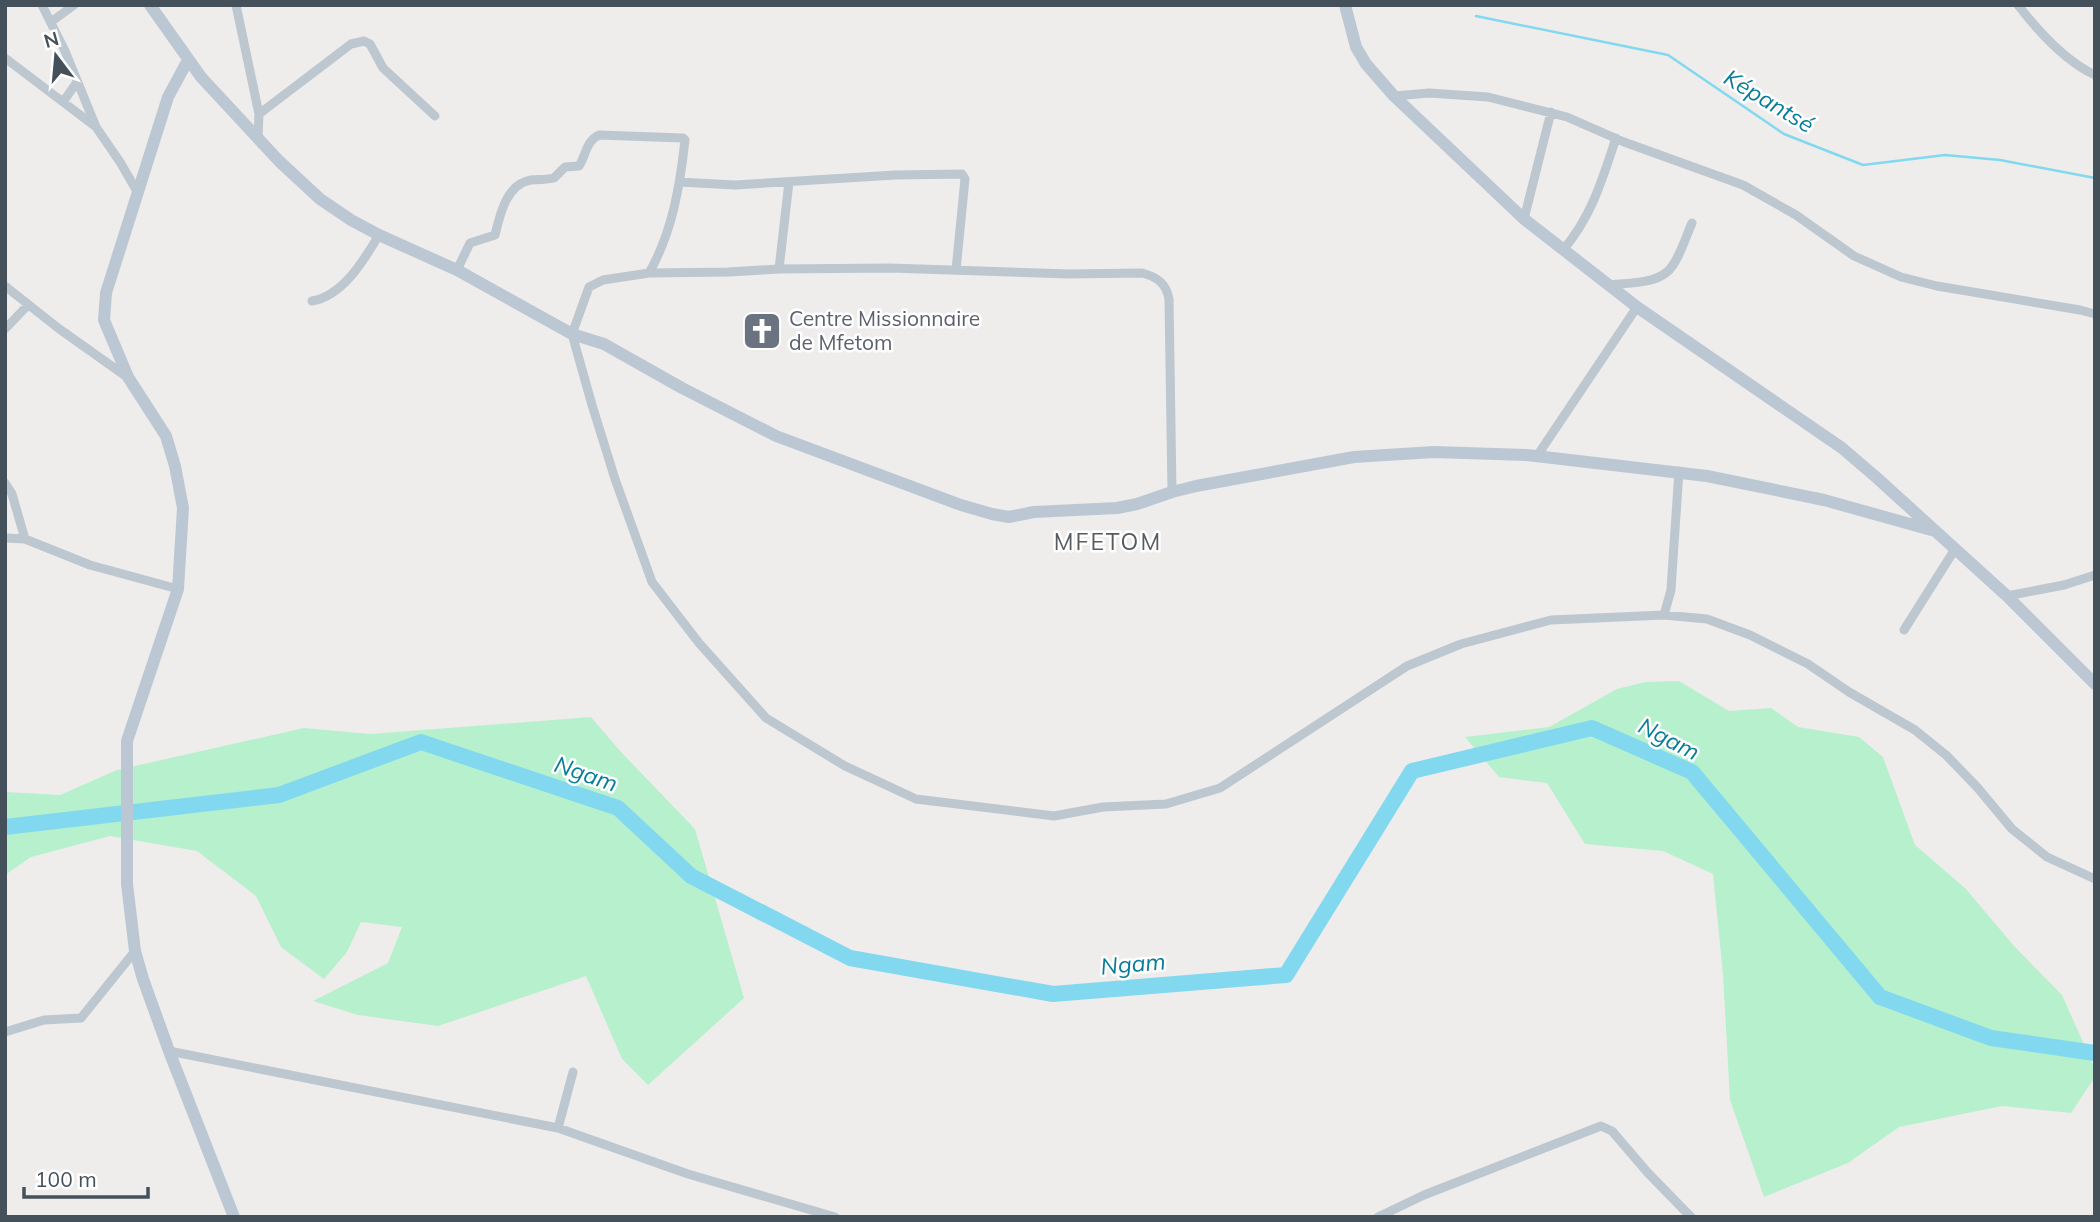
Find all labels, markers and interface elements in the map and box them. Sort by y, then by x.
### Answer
north arrow [21,21,91,91]
text: N [41,26,62,53]
water label: Képantsé [1719,62,1820,139]
place label: Centre Missionnaire de Mfetom [789,305,980,355]
church icon: Centre Missionnaire de Mfetom [741,310,783,352]
district label: MFETOM [1054,527,1162,556]
water label: Ngam [1634,711,1705,766]
water label: Ngam [551,749,622,798]
water label: Ngam [1099,946,1167,981]
scale bar [24,1156,149,1200]
text: 100 m [35,1166,97,1192]

